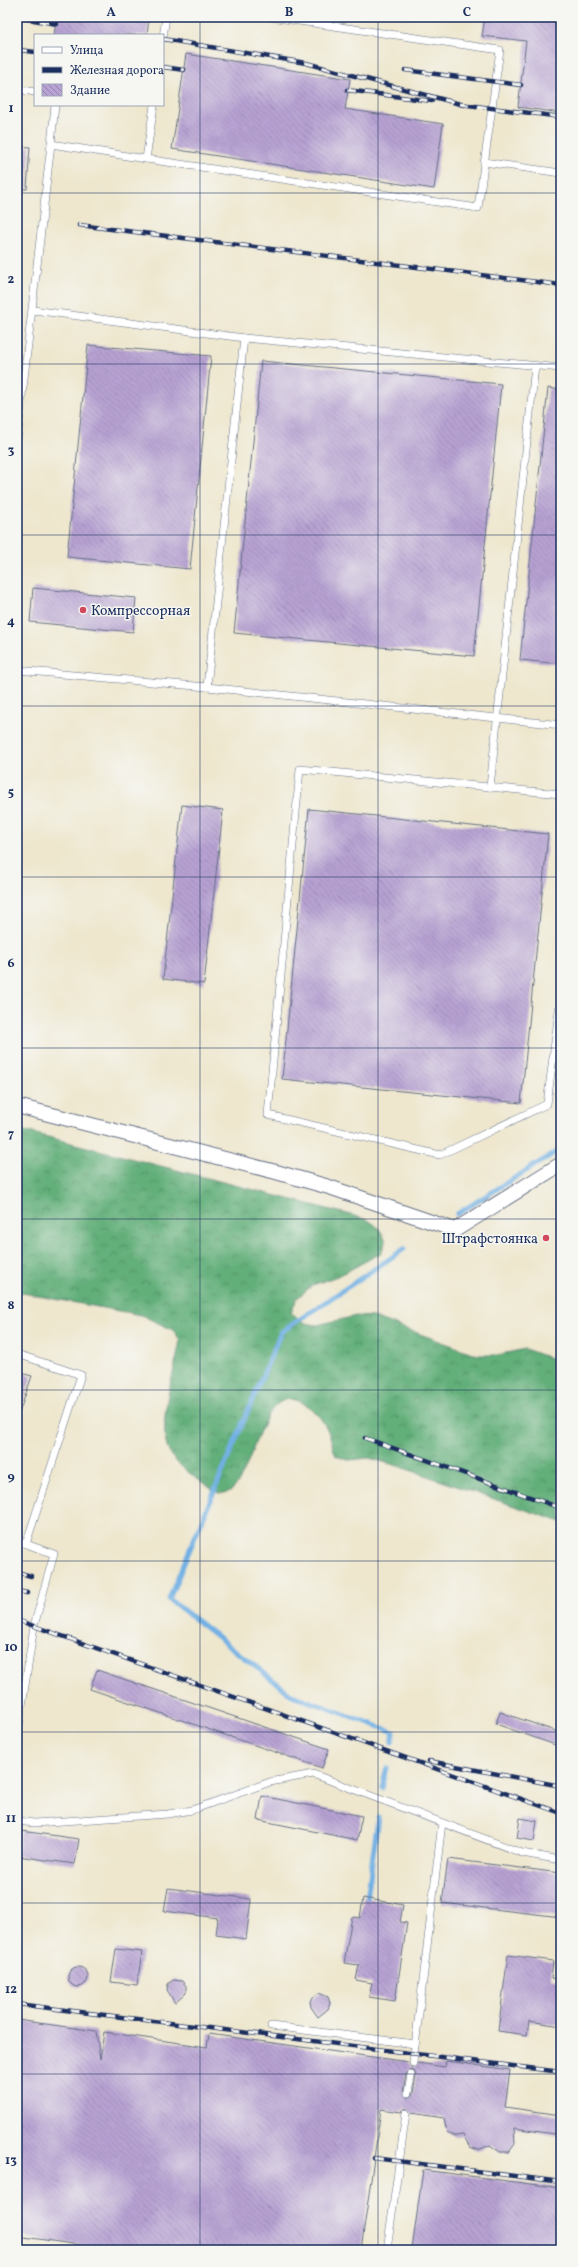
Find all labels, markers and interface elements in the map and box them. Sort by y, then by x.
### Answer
text: A [106,4,116,22]
text: B [285,4,294,22]
text: C [463,4,471,22]
legend [34,34,164,106]
text: Улица [70,43,103,59]
text: Железная дорога [70,63,164,79]
text: Здание [70,83,110,99]
text: 1 [8,100,14,118]
text: 2 [8,271,15,289]
text: 3 [8,442,15,460]
place label: Компрессорная [91,602,190,621]
marker: Компрессорная [78,605,88,615]
text: 4 [7,613,15,631]
text: 5 [8,784,14,802]
text: 6 [7,955,15,973]
text: 7 [8,1126,14,1144]
place label: Штрафстоянка [441,1230,538,1249]
marker: Штрафстоянка [541,1233,551,1243]
text: 8 [7,1297,15,1315]
text: 9 [7,1468,15,1486]
text: 10 [4,1639,18,1657]
text: 11 [6,1810,16,1828]
text: 12 [5,1981,17,1999]
text: 13 [5,2152,17,2170]

